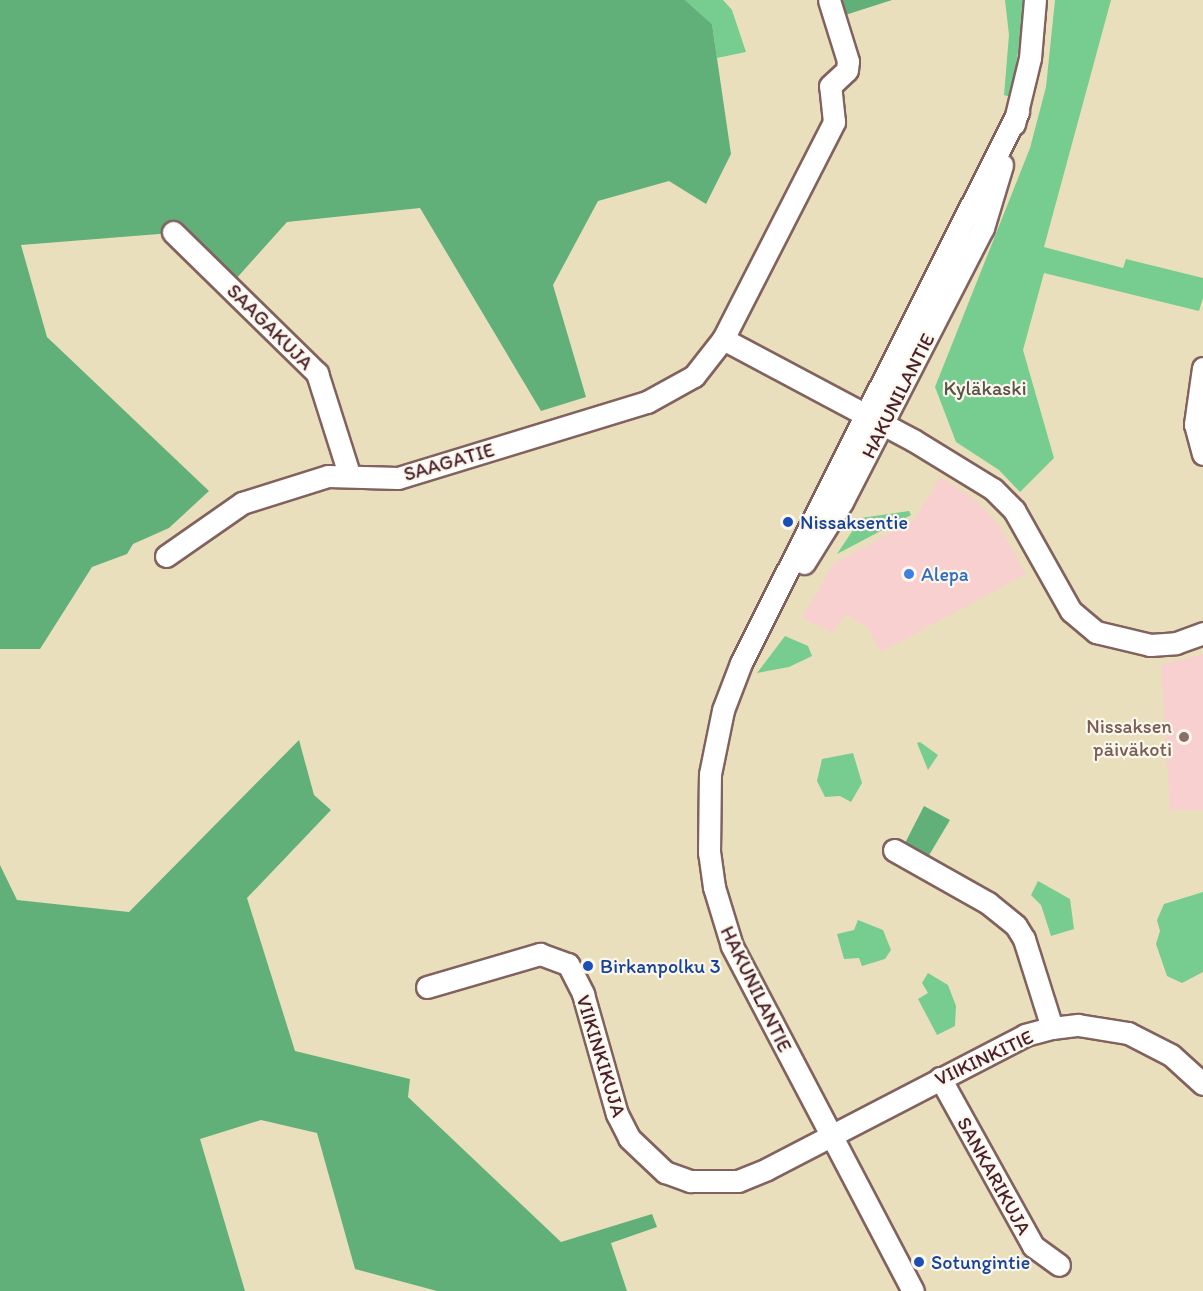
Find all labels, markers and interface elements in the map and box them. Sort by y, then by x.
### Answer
street label: SAAGAKUJA [222,279,318,375]
street label: HAKUNILANTIE [856,329,940,463]
park label: Kyläkaski [943,376,1027,400]
street label: SAAGATIE [401,438,497,486]
place label: Nissaksentie [800,510,908,534]
marker: Nissaksentie [781,515,795,529]
place label: Alepa [921,562,969,586]
marker: Alepa [902,567,916,581]
place label: Nissaksen päiväkoti [1086,714,1172,761]
marker: Nissaksen päiväkoti [1177,730,1191,744]
street label: HAKUNILANTIE [715,922,797,1056]
place label: Birkanpolku 3 [600,954,721,978]
marker: Birkanpolku 3 [581,959,595,973]
street label: VIIKINKIKUJA [571,992,631,1120]
street label: VIIKINKITIE [931,1025,1037,1091]
street label: SANKARIKUJA [952,1113,1036,1239]
place label: Sotungintie [931,1250,1030,1274]
marker: Sotungintie [912,1255,926,1269]

